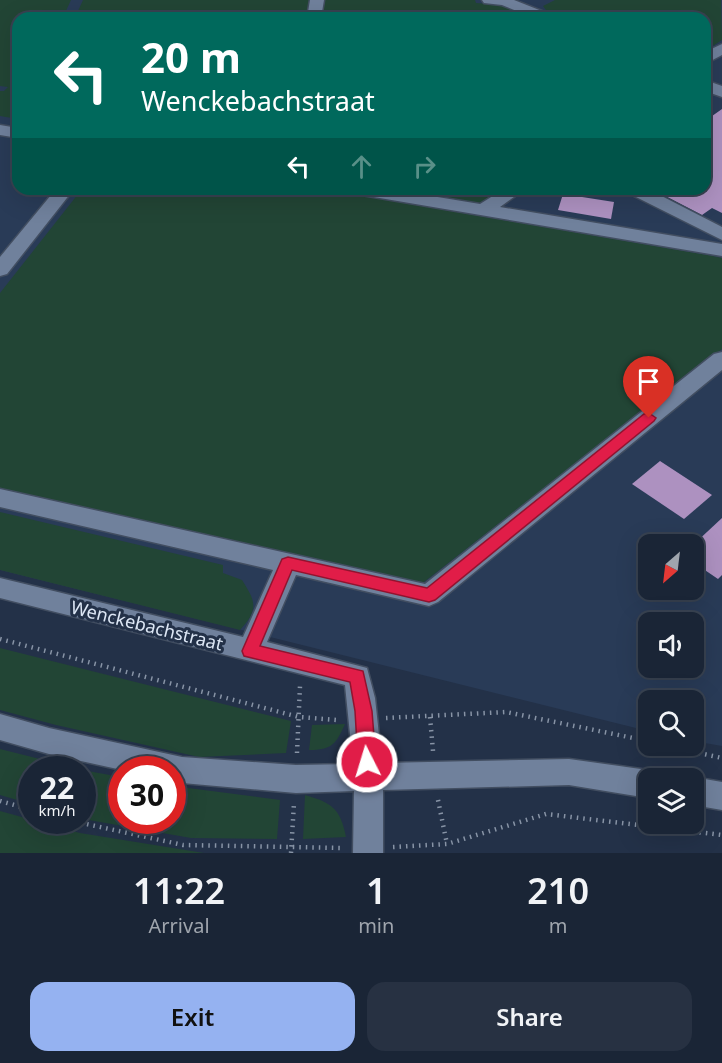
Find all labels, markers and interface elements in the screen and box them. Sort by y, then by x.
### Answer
text: 20 m [141,28,241,85]
icon: left [42,36,120,114]
text: Wenckebachstraat [141,82,375,119]
icon: left [282,150,315,183]
icon: ahead [345,150,378,183]
icon: right [408,150,441,183]
pin [623,356,674,418]
icon: arrive [632,365,665,398]
north arrow [638,534,704,600]
map controls [638,534,704,834]
street label: Wenckebachstraat [68,594,226,656]
button: sound [638,612,704,678]
button: search [638,690,704,756]
position arrow [335,730,399,794]
speed limit sign: 30 [108,756,186,834]
text: 22 [40,767,74,808]
button: layers [638,768,704,834]
text: km/h [39,800,75,820]
text: 11:22 [133,866,225,915]
text: 1 [366,866,387,915]
text: 210 [527,866,589,915]
text: Arrival [149,912,210,939]
text: min [358,912,394,939]
text: m [549,912,568,939]
button: Exit [30,982,355,1051]
button: Share [367,982,692,1051]

